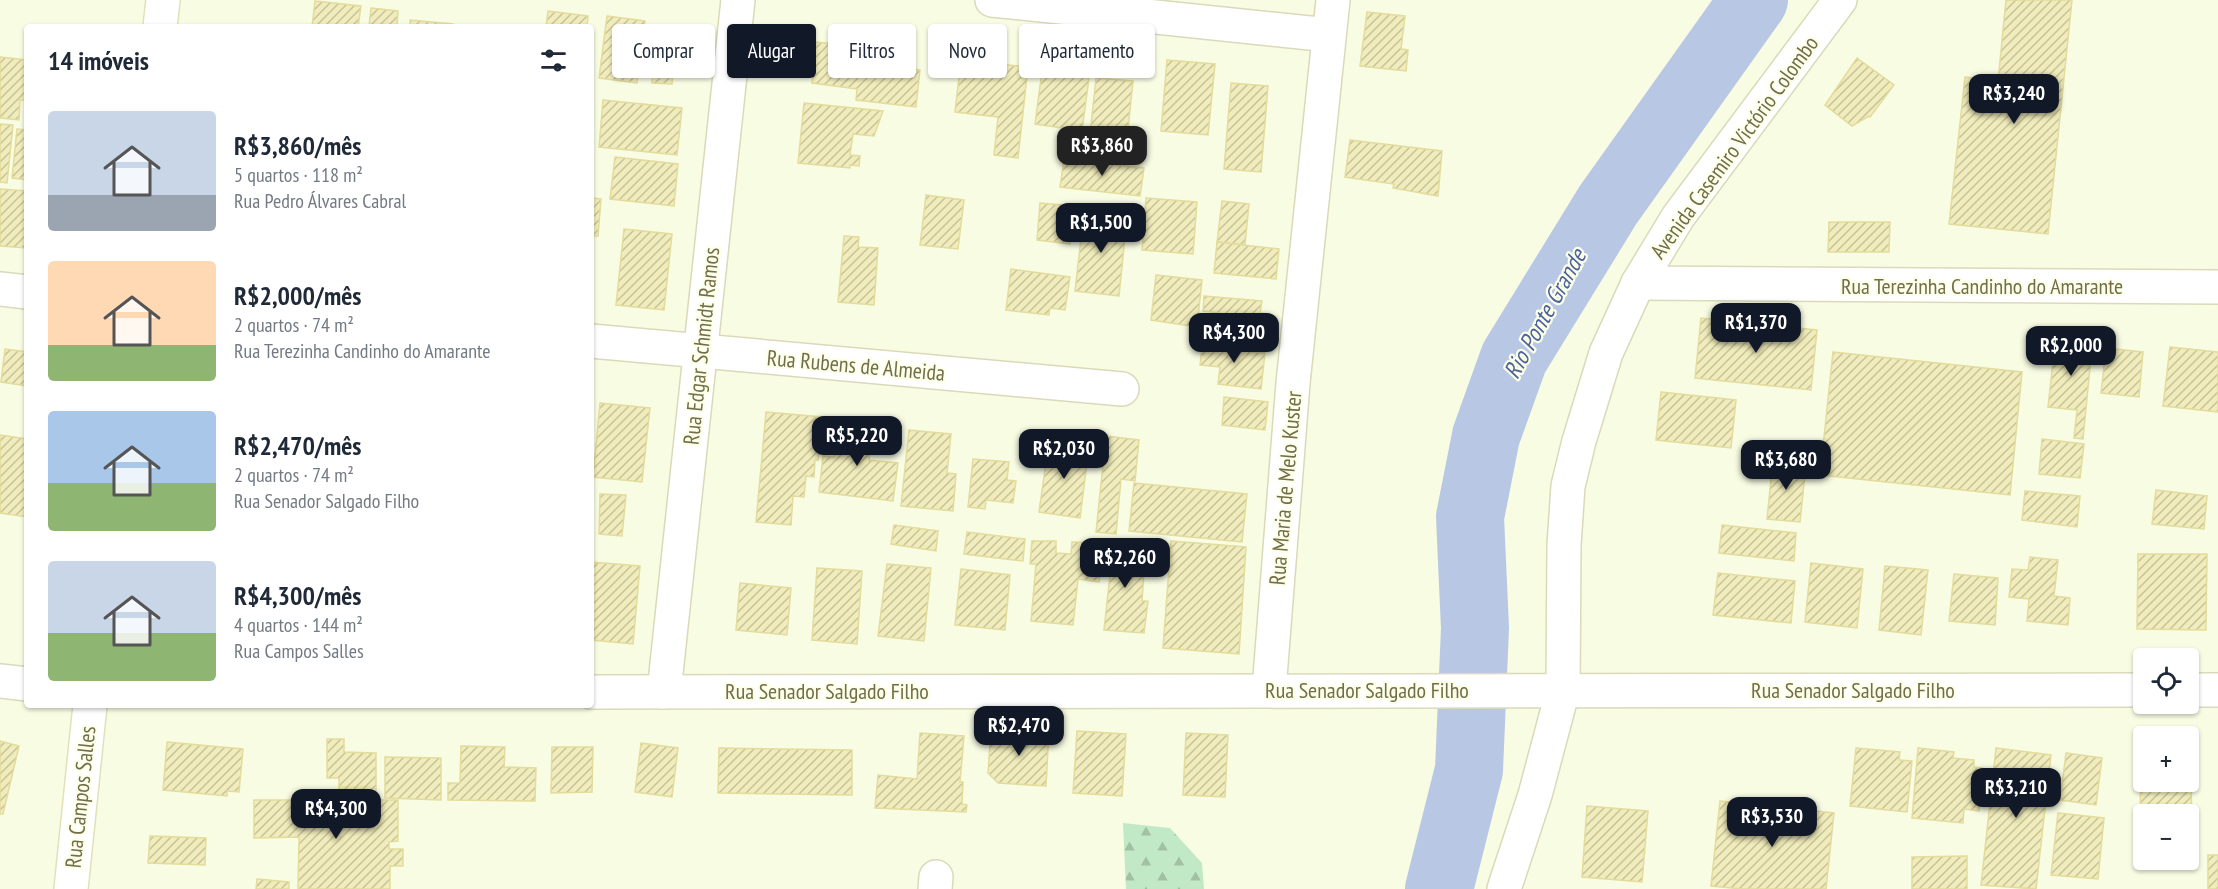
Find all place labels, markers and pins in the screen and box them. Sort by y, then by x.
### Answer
pin: R$3,240 [1959,74,2069,125]
pin: R$3,860 [1047,126,1157,177]
pin: R$1,500 [1046,203,1156,254]
pin: R$1,370 [1701,303,1811,354]
pin: R$4,300 [1179,313,1289,364]
pin: R$2,000 [2016,326,2126,377]
pin: R$5,220 [802,416,912,467]
pin: R$2,030 [1009,429,1119,480]
pin: R$3,680 [1731,440,1841,491]
pin: R$2,260 [1070,538,1180,589]
pin: R$2,470 [964,706,1074,757]
pin: R$3,210 [1961,768,2071,819]
pin: R$4,300 [281,789,391,840]
pin: R$3,530 [1717,797,1827,848]

